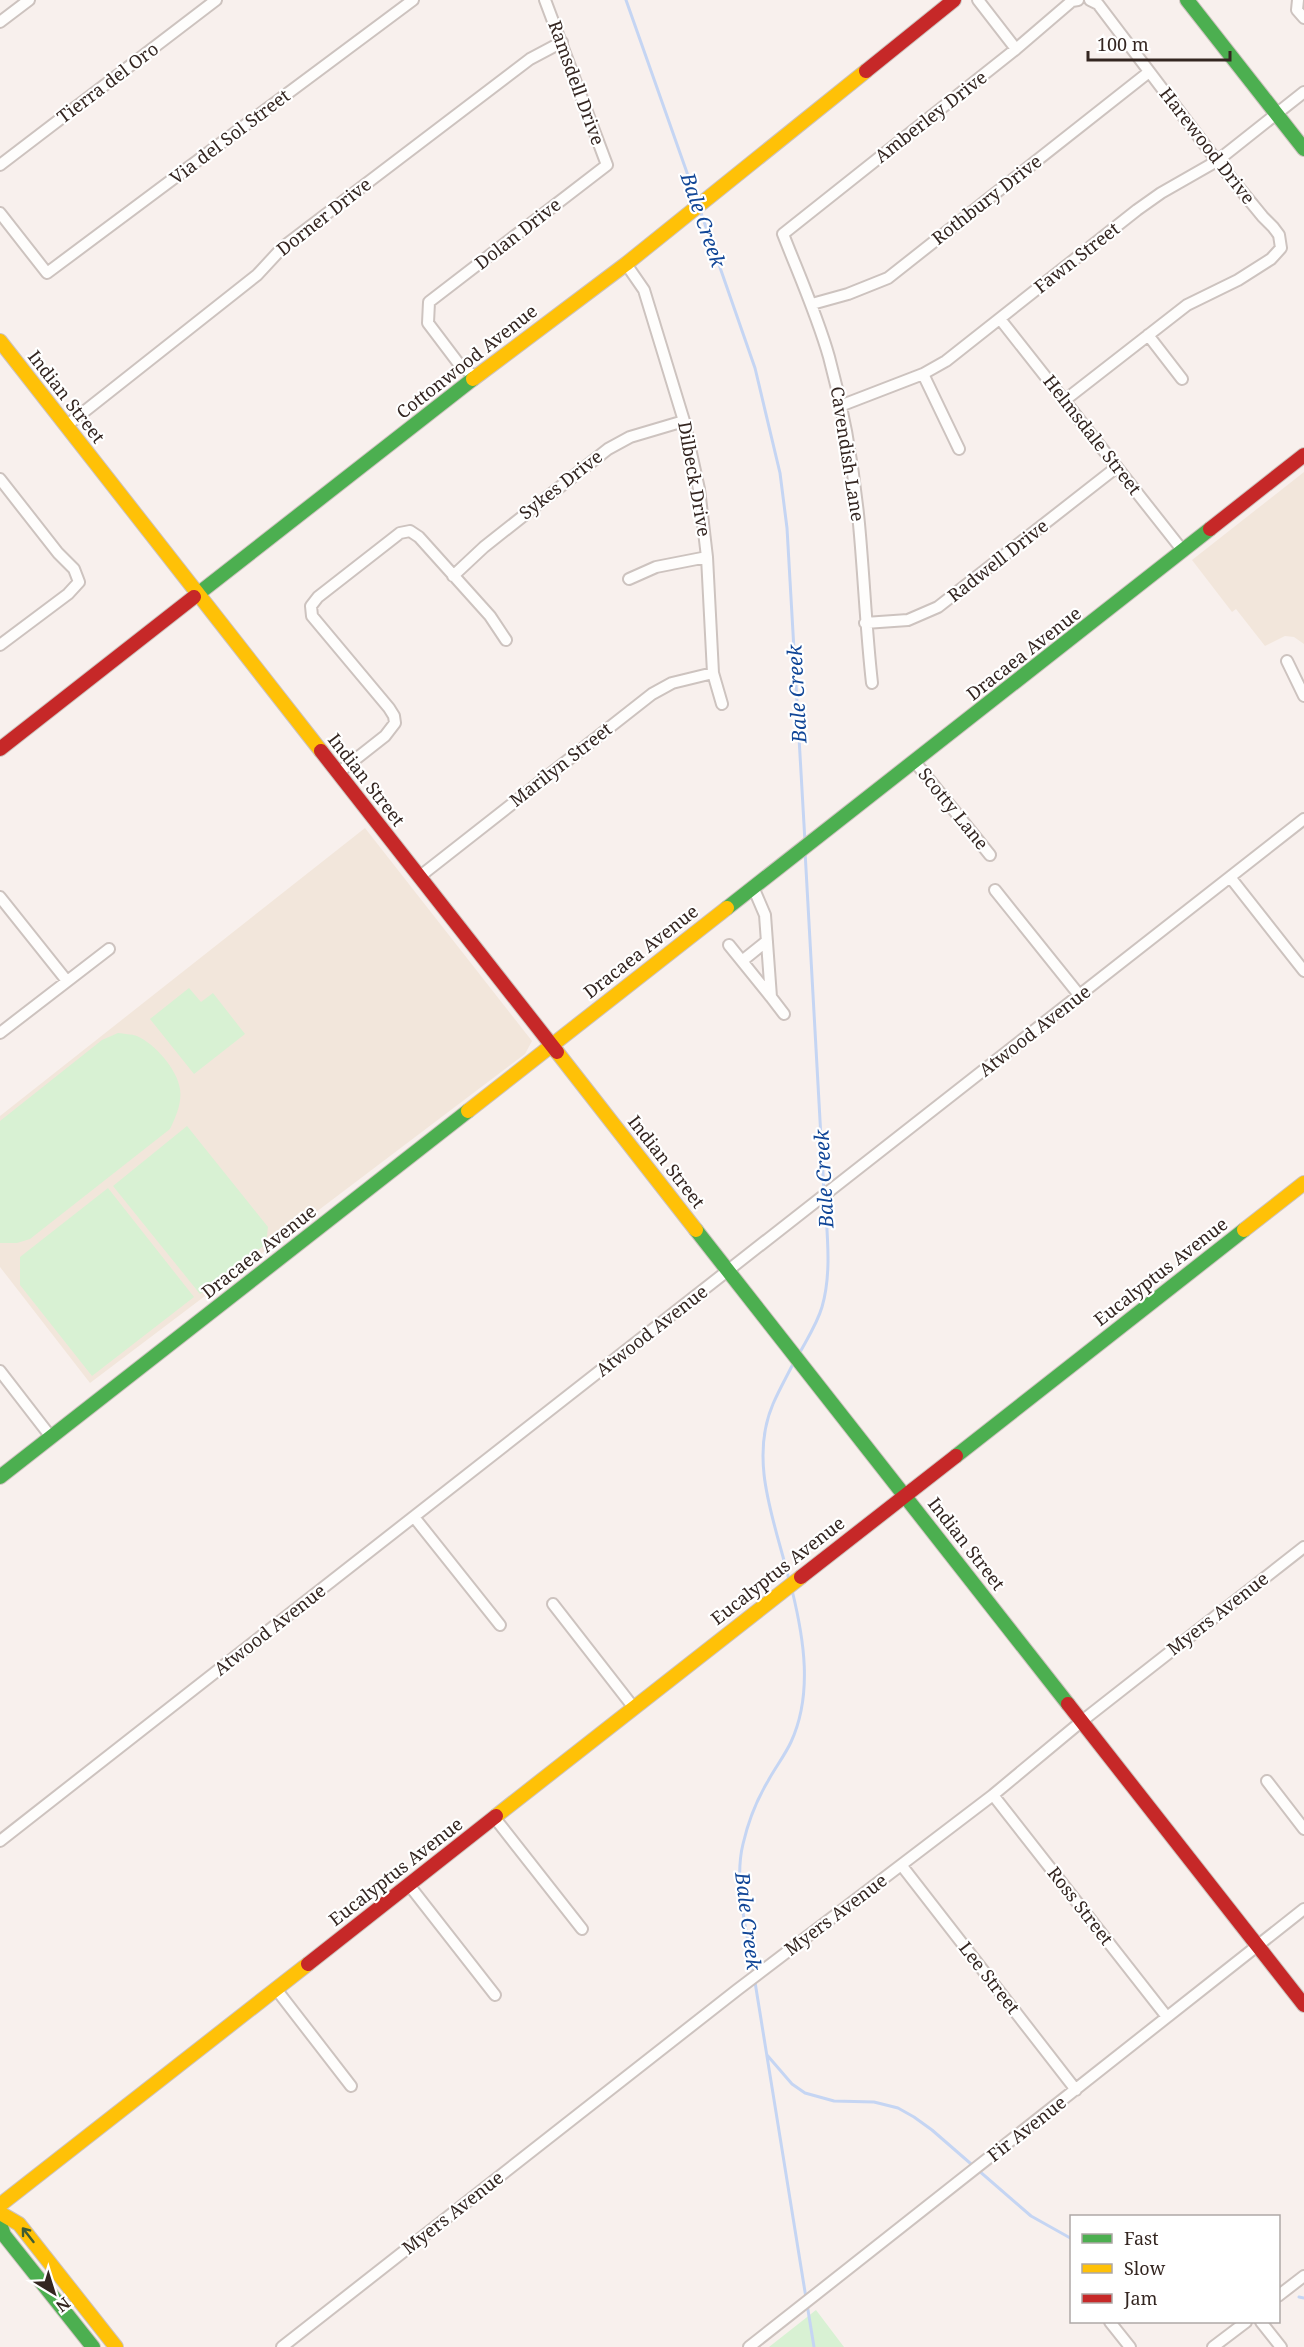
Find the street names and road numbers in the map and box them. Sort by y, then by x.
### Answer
street label: Ramsdell Drive [543,17,611,148]
street label: Tierra del Oro [52,36,163,128]
street label: Amberley Drive [869,65,991,168]
street label: Harewood Drive [1155,82,1261,209]
street label: Via del Sol Street [165,83,294,189]
street label: Rothbury Drive [927,149,1046,250]
street label: Dorner Drive [271,172,376,261]
street label: Dolan Drive [469,192,565,274]
street label: Fawn Street [1029,216,1124,298]
street label: Cottonwood Avenue [391,299,542,424]
street label: Indian Street [23,345,111,448]
street label: Helmsdale Street [1038,370,1147,499]
street label: Cavendish Lane [825,385,871,523]
street label: Dilbeck Drive [673,419,717,538]
street label: Sykes Drive [514,444,607,524]
street label: Radwell Drive [942,513,1053,607]
street label: Dracaea Avenue [961,601,1086,705]
street label: Marilyn Street [504,717,616,812]
street label: Indian Street [323,728,411,831]
street label: Scotty Lane [913,762,994,854]
street label: Dracaea Avenue [578,899,703,1003]
street label: Atwood Avenue [974,979,1095,1081]
street label: Indian Street [623,1110,711,1213]
street label: Dracaea Avenue [196,1199,321,1303]
street label: Eucalyptus Avenue [1089,1211,1232,1331]
street label: Atwood Avenue [591,1279,712,1381]
street label: Indian Street [923,1492,1011,1595]
street label: Eucalyptus Avenue [706,1510,849,1630]
street label: Myers Avenue [1162,1566,1273,1660]
street label: Atwood Avenue [209,1578,330,1680]
street label: Eucalyptus Avenue [324,1811,467,1931]
street label: Ross Street [1043,1861,1119,1950]
street label: Myers Avenue [779,1868,891,1961]
street label: Lee Street [954,1936,1026,2018]
street label: Fir Avenue [982,2090,1071,2167]
street label: Myers Avenue [397,2165,508,2259]

